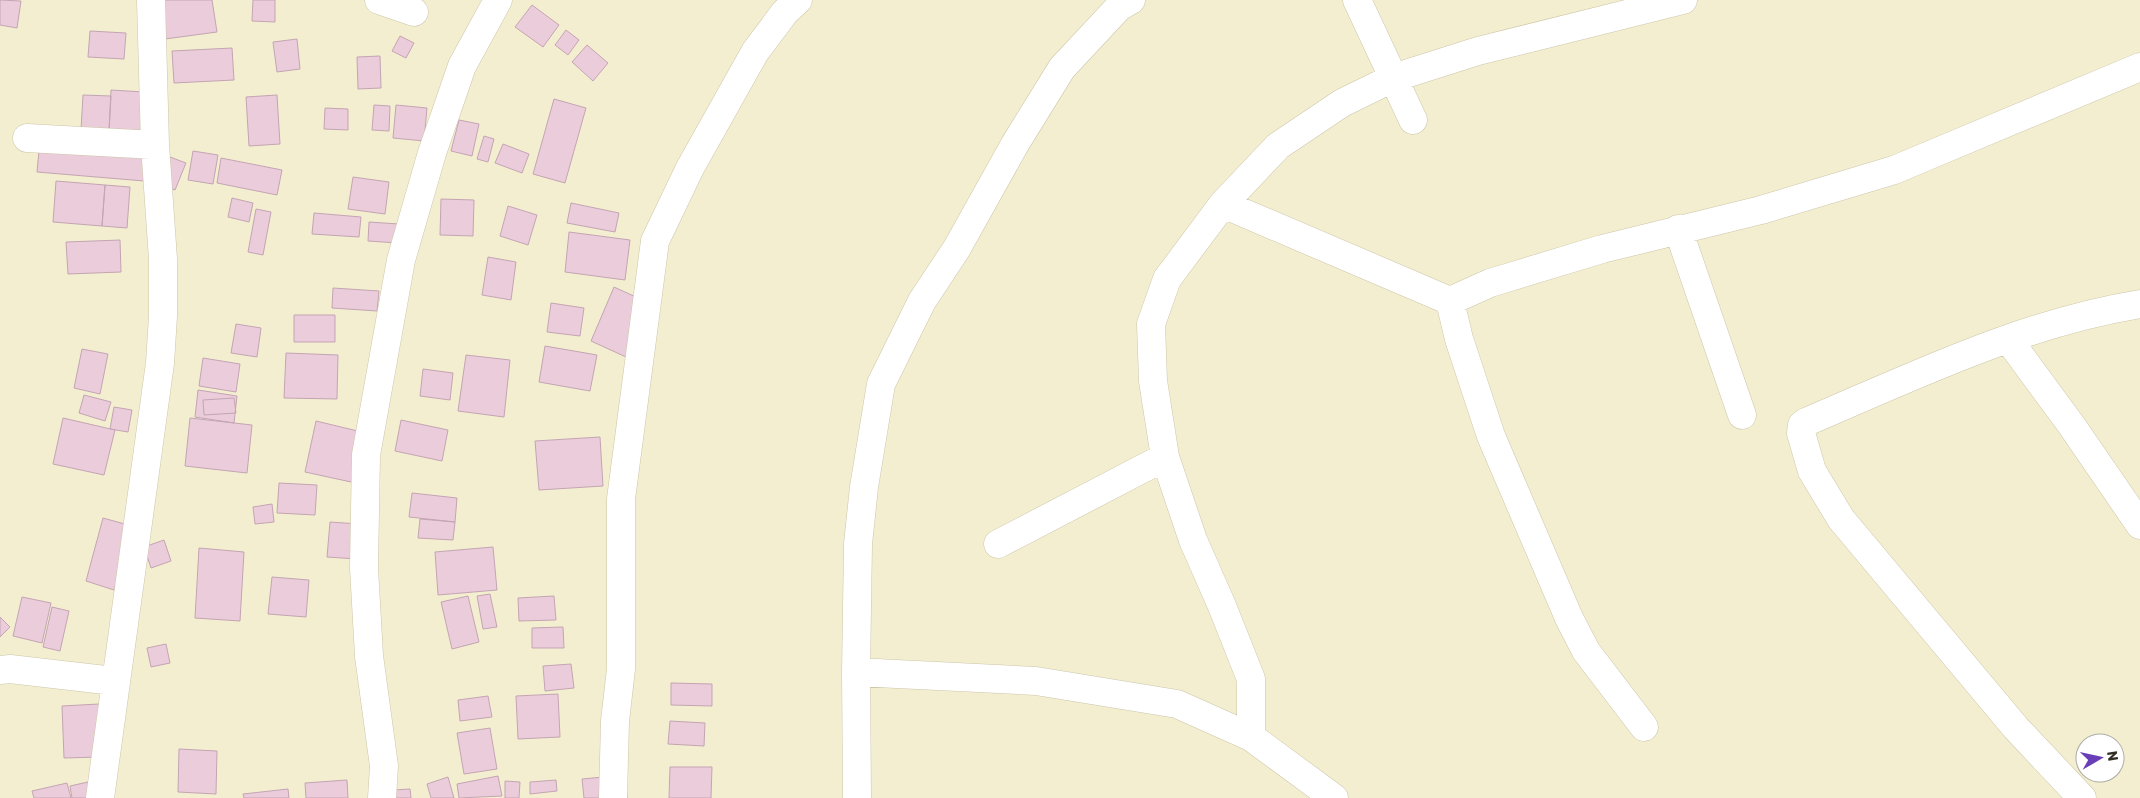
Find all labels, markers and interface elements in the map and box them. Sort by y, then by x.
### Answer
north arrow [2075,733,2125,783]
text: N [2103,750,2122,762]

